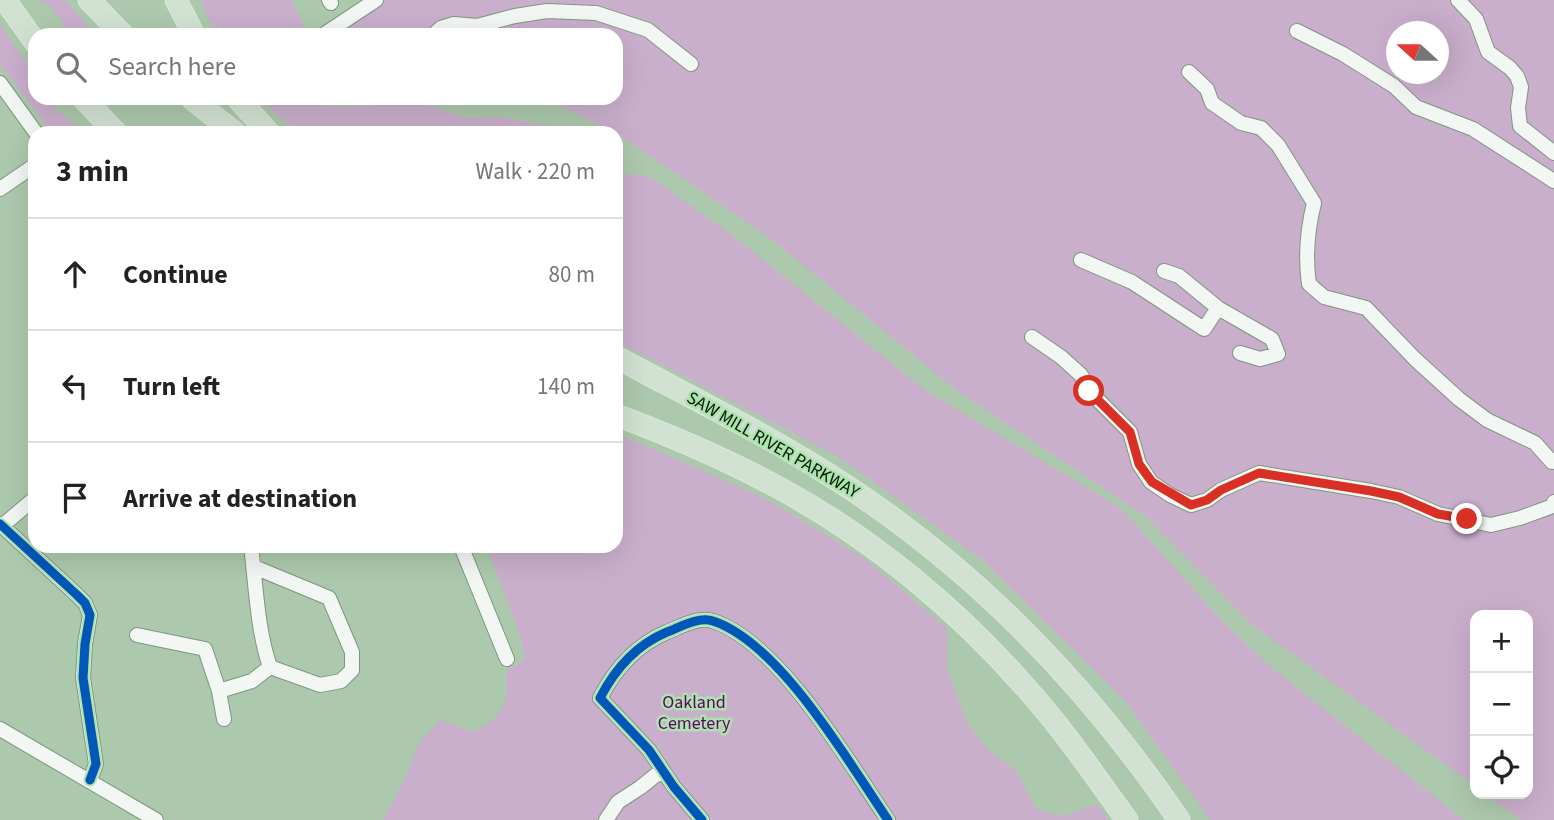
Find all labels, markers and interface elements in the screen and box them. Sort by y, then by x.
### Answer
north arrow [1386,21,1449,84]
search box [28,28,623,105]
icon: search [52,48,90,86]
text: Search here [108,48,236,85]
text: 3 min [56,150,129,193]
text: Walk · 220 m [476,155,595,188]
icon: ahead [56,255,94,293]
text: Continue [123,256,228,293]
text: 80 m [548,258,595,291]
icon: left [56,367,94,405]
text: Turn left [123,368,220,405]
text: 140 m [537,370,595,403]
route start [1073,375,1104,406]
street label: SAW MILL RIVER PARKWAY [682,385,864,505]
icon: arrive [56,479,94,517]
text: Arrive at destination [123,480,357,517]
route end [1451,503,1482,534]
map controls [1470,610,1533,799]
button: + [1470,610,1533,673]
button: − [1470,673,1533,736]
park label: Oakland Cemetery [658,690,731,736]
button: locate [1470,736,1533,799]

